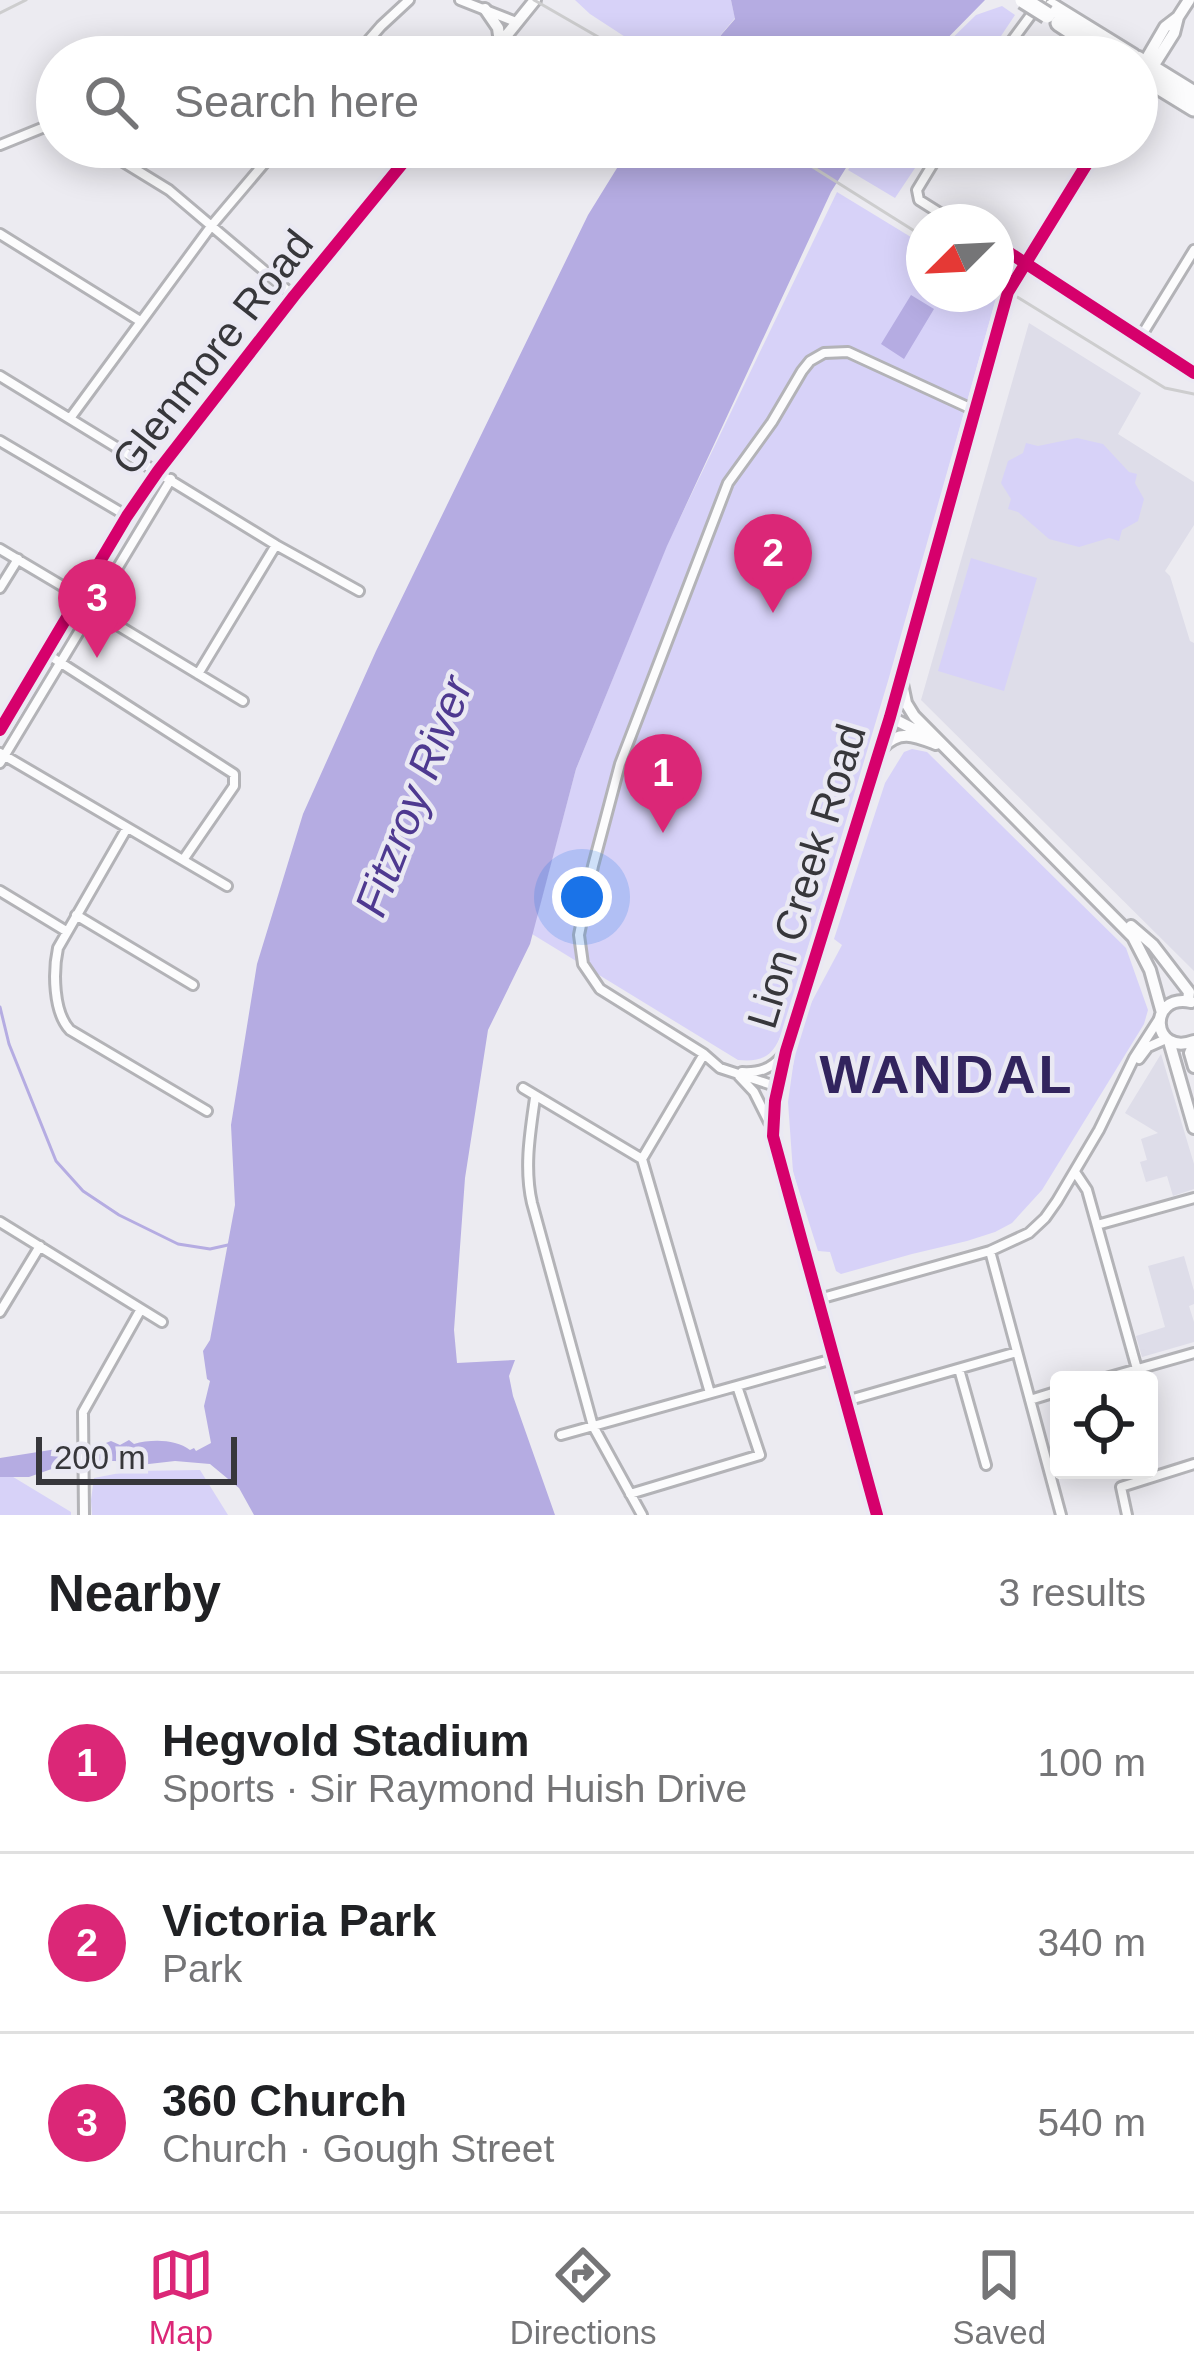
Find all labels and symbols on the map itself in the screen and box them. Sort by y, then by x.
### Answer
north arrow [906,204,1014,312]
street label: Glenmore Road [103,221,322,484]
pin: 2 [734,514,812,613]
pin: 3 [58,559,136,658]
water label: Fitzroy River [344,667,483,923]
street label: Lion Creek Road [738,719,875,1034]
pin: 1 [624,734,702,833]
your location [552,867,612,927]
district label: WANDAL [820,1044,1074,1104]
scale bar [36,1431,237,1484]

